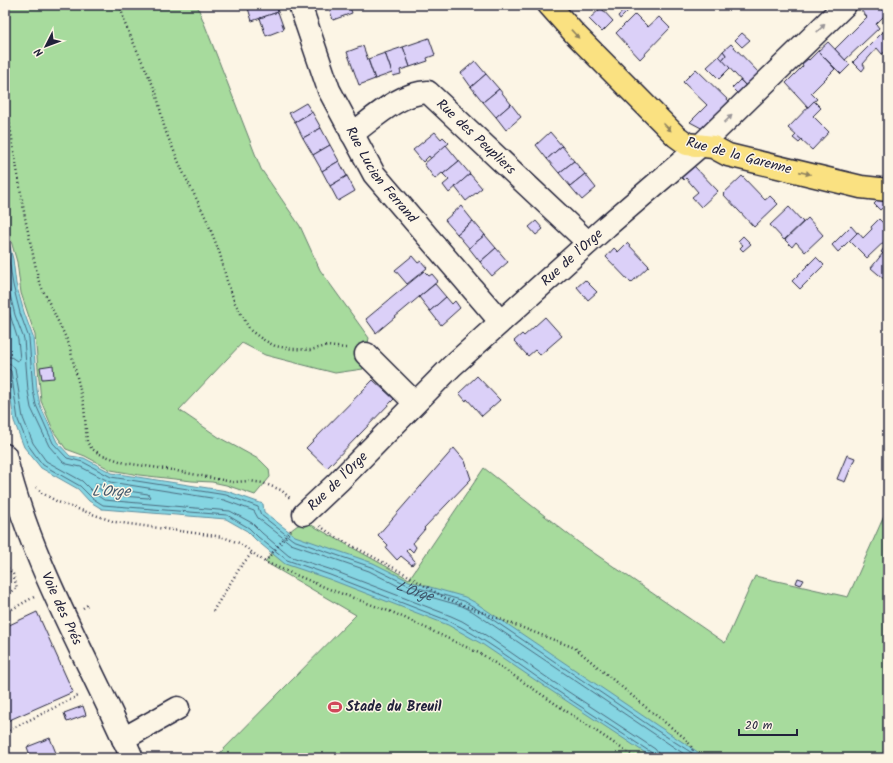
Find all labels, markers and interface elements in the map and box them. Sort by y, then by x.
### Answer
one-way arrow [817,24,826,33]
north arrow [26,26,66,66]
one-way arrow [571,29,580,39]
text: N [30,43,48,61]
street label: Rue des Peupliers [431,94,521,180]
one-way arrow [723,114,733,123]
one-way arrow [662,122,672,132]
street label: Rue Lucien Ferrand [340,123,423,229]
street label: Rue de la Garenne [684,131,795,181]
one-way arrow [799,171,811,177]
street label: Rue de l'Orge [536,223,609,292]
street label: Rue de l'Orge [302,446,374,516]
water label: L'Orge [92,480,131,504]
street label: Voie des Prés [35,569,88,649]
water label: L'Orge [391,574,437,610]
place label: Stade du Breuil [346,696,442,718]
sports icon: Stade du Breuil [327,699,343,715]
scale bar [739,711,797,737]
text: 20 m [745,716,773,735]

